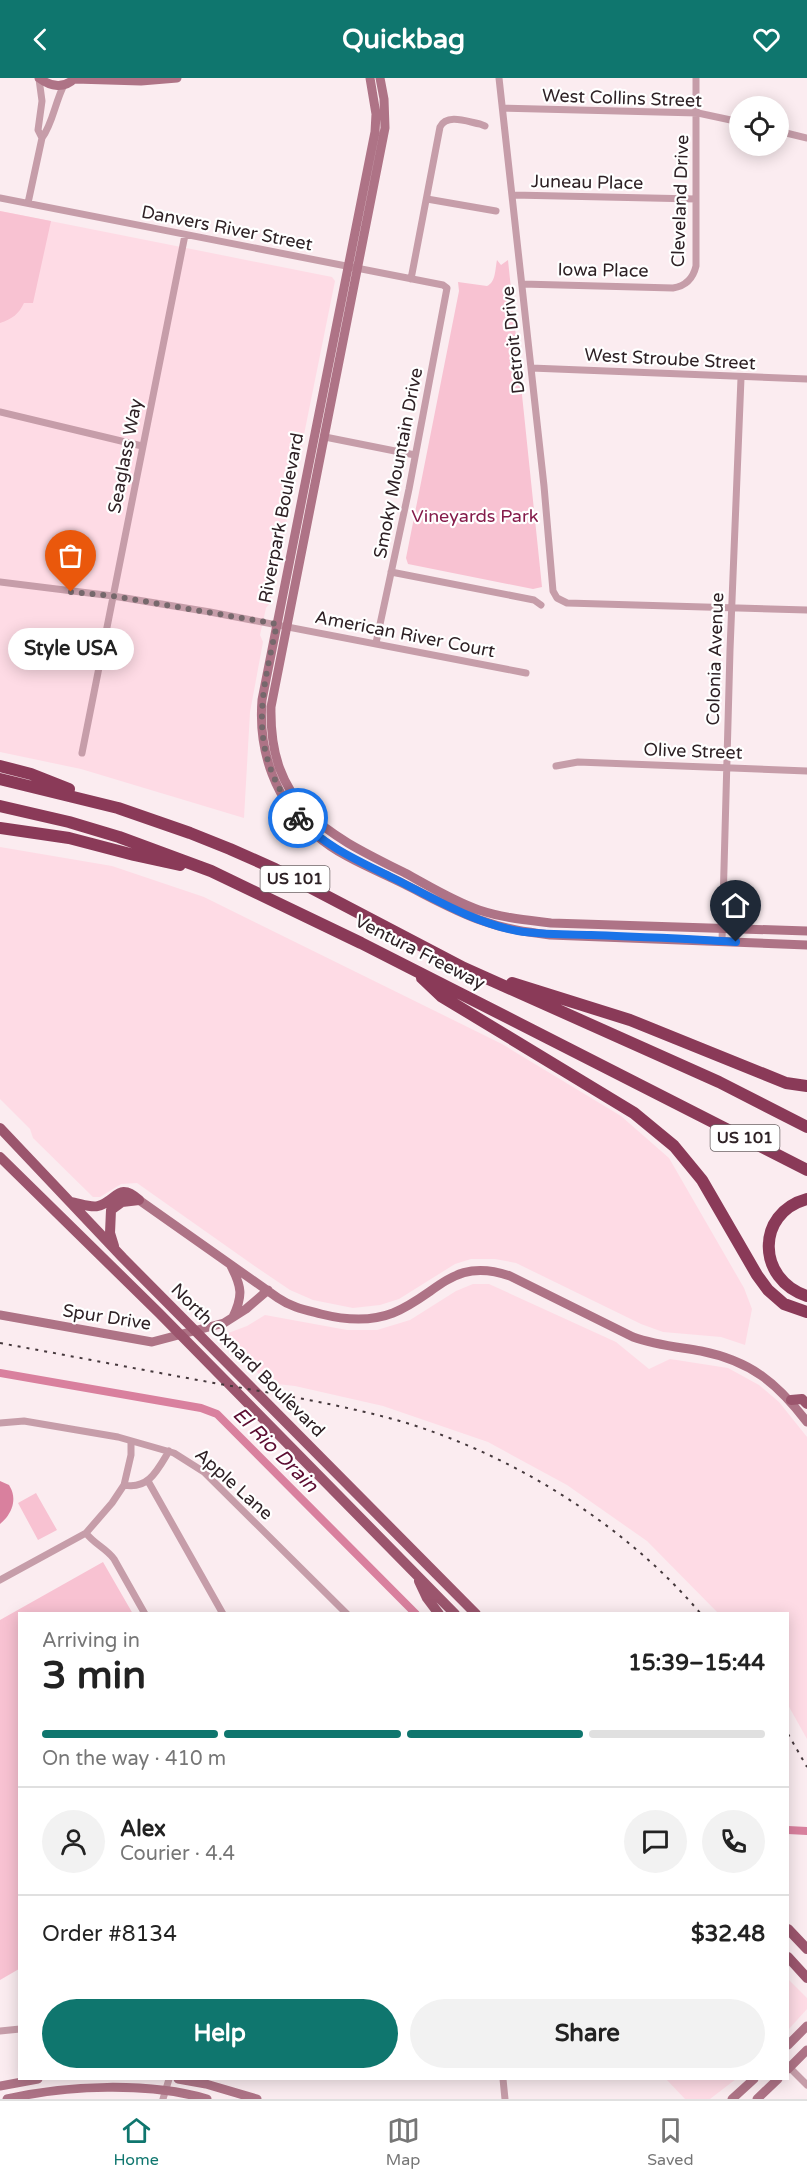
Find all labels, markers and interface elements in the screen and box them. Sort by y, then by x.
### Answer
icon: back [24,23,57,56]
text: Quickbag [342,23,465,56]
icon: heart [750,23,783,56]
street label: West Collins Street [542,84,702,112]
map controls [729,96,789,156]
button: locate [729,96,789,156]
street label: Cleveland Drive [667,134,693,268]
street label: Juneau Place [531,170,643,194]
street label: Danvers River Street [139,201,315,255]
street label: Iowa Place [557,258,649,282]
street label: Detroit Drive [496,285,530,395]
street label: West Stroube Street [584,344,756,374]
street label: Smoky Mountain Drive [369,366,427,560]
street label: Seaglass Way [103,396,147,515]
street label: Riverpark Boulevard [254,431,308,605]
park label: Vineyards Park [411,505,539,527]
pin [45,530,96,592]
icon: bag [54,539,87,572]
street label: Colonia Avenue [702,592,728,726]
street label: American River Court [313,606,497,662]
callout: Style USA [8,628,134,670]
text: Style USA [24,637,118,661]
street label: Olive Street [643,738,743,764]
courier [268,788,328,848]
icon: bike [282,802,315,835]
road number: US 101 [260,866,330,892]
pin [710,880,761,942]
icon: home [719,889,752,922]
street label: Ventura Freeway [351,910,489,994]
road number: US 101 [710,1125,780,1151]
street label: North Oxnard Boulevard [166,1278,330,1442]
street label: Spur Drive [61,1299,153,1335]
water label: El Rio Drain [227,1402,323,1498]
street label: Apple Lane [191,1443,277,1525]
text: Arriving in [42,1629,140,1653]
text: 15:39–15:44 [628,1650,765,1676]
text: 3 min [42,1652,146,1699]
text: On the way · 410 m [42,1747,226,1771]
button: person [42,1810,105,1873]
button: chat [624,1810,687,1873]
button: phone [702,1810,765,1873]
text: Alex [120,1816,166,1842]
text: Courier · 4.4 [120,1842,235,1866]
text: Order #8134 [42,1921,177,1947]
text: $32.48 [691,1921,765,1947]
button: Help [42,1999,398,2068]
button: Share [410,1999,765,2068]
tab: Home [113,2114,159,2170]
tab: Map [386,2114,420,2170]
tab: Saved [647,2114,693,2170]

